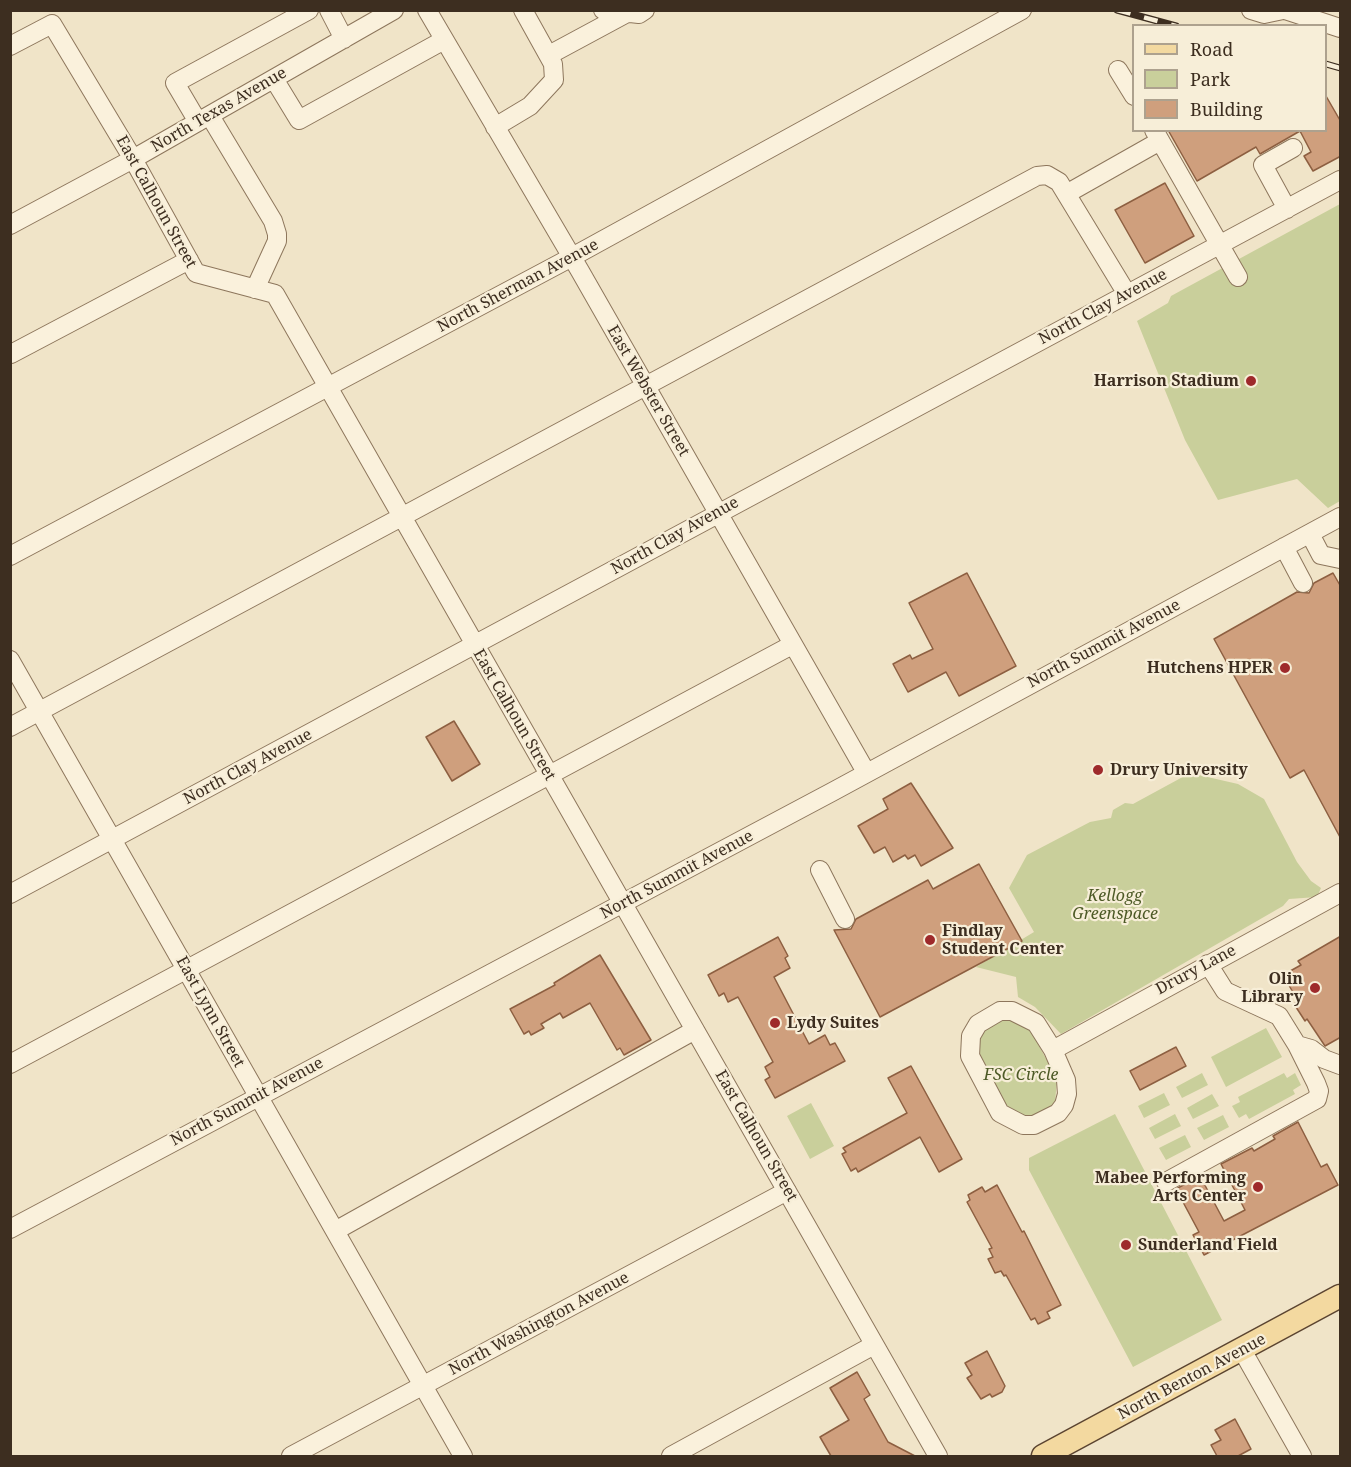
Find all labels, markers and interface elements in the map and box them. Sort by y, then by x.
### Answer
legend [1132,24,1327,132]
text: Road [1190,37,1233,61]
street label: North Texas Avenue [148,63,290,157]
text: Park [1190,67,1230,91]
text: Building [1190,97,1263,121]
street label: East Calhoun Street [112,132,200,272]
street label: North Sherman Avenue [434,235,602,337]
street label: North Clay Avenue [1035,265,1171,349]
street label: East Webster Street [603,322,693,460]
place label: Harrison Stadium [1094,371,1239,391]
marker: Harrison Stadium [1244,374,1258,388]
street label: North Clay Avenue [608,493,742,579]
street label: North Summit Avenue [1024,596,1184,692]
street label: East Calhoun Street [469,646,559,784]
place label: Hutchens HPER [1147,658,1273,678]
marker: Hutchens HPER [1278,661,1292,675]
street label: North Clay Avenue [180,725,316,809]
place label: Drury University [1110,760,1248,780]
marker: Drury University [1091,763,1105,777]
street label: North Summit Avenue [597,827,757,923]
park label: Kellogg Greenspace [1072,886,1158,924]
place label: Findlay Student Center [942,921,1064,959]
marker: Findlay Student Center [923,933,937,947]
street label: Drury Lane [1153,941,1239,999]
street label: East Lynn Street [172,953,248,1071]
place label: Olin Library [1241,969,1303,1007]
marker: Olin Library [1308,981,1322,995]
place label: Lydy Suites [787,1013,879,1033]
marker: Lydy Suites [768,1016,782,1030]
street label: North Summit Avenue [167,1054,327,1150]
park label: FSC Circle [984,1065,1058,1085]
street label: East Calhoun Street [711,1067,801,1205]
place label: Mabee Performing Arts Center [1095,1168,1246,1206]
marker: Mabee Performing Arts Center [1251,1180,1265,1194]
place label: Sunderland Field [1138,1235,1278,1255]
marker: Sunderland Field [1119,1238,1133,1252]
street label: North Washington Avenue [446,1268,632,1380]
street label: North Benton Avenue [1115,1330,1269,1424]

